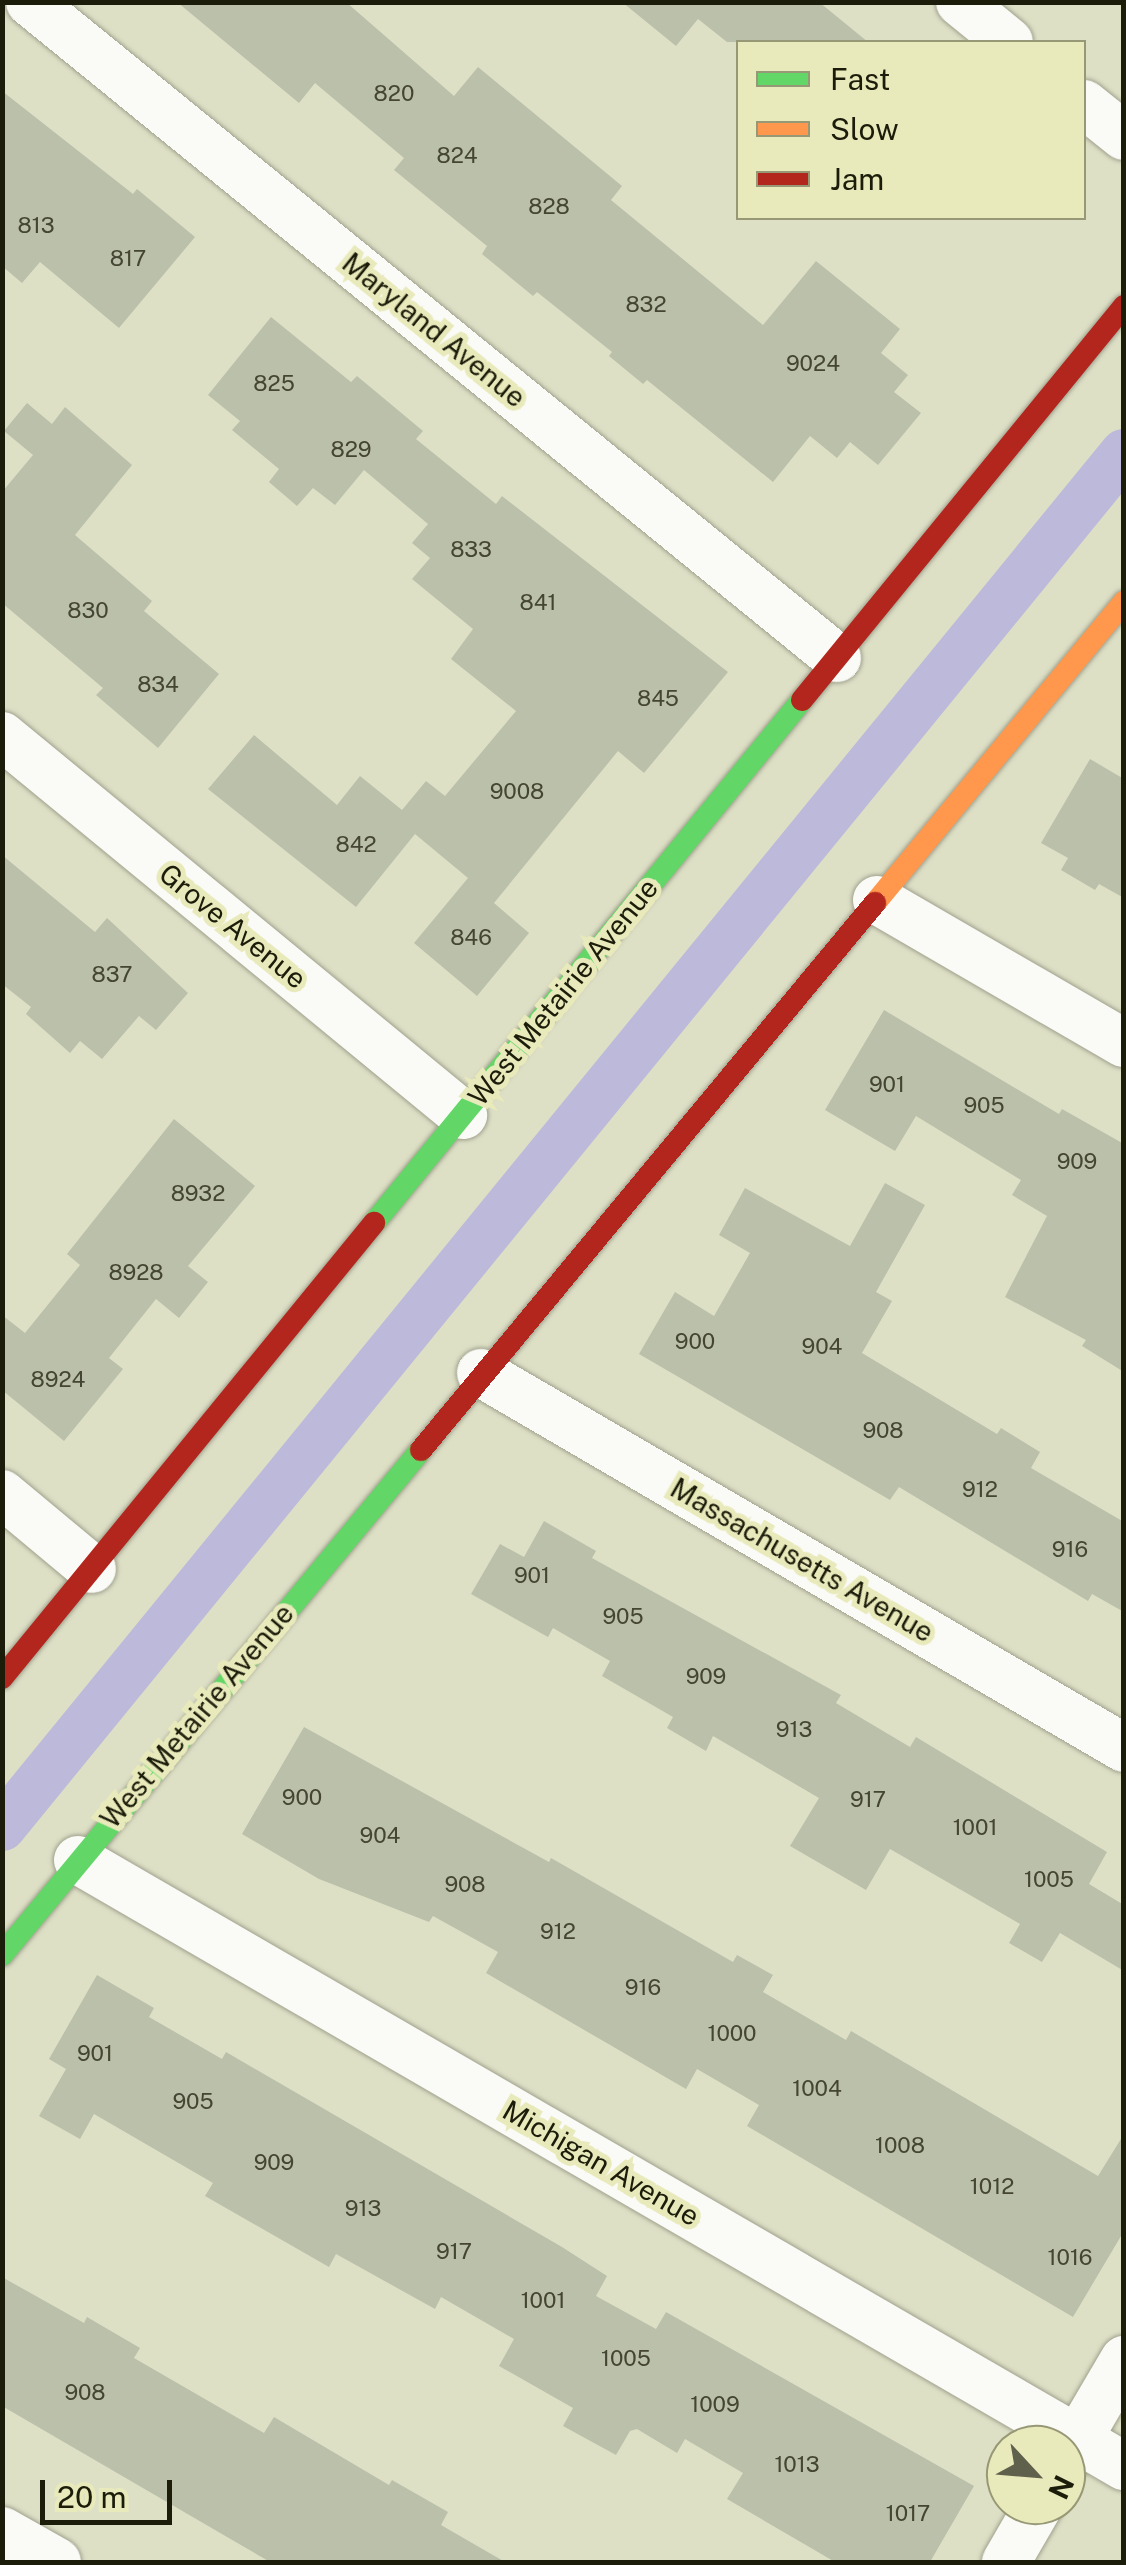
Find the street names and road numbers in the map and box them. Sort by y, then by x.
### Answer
street label: Maryland Avenue [336,246,532,414]
street label: Grove Avenue [153,856,313,996]
street label: West Metairie Avenue [461,872,665,1112]
street label: Massachusetts Avenue [664,1471,940,1649]
street label: West Metairie Avenue [93,1597,301,1835]
street label: Michigan Avenue [497,2093,705,2233]

